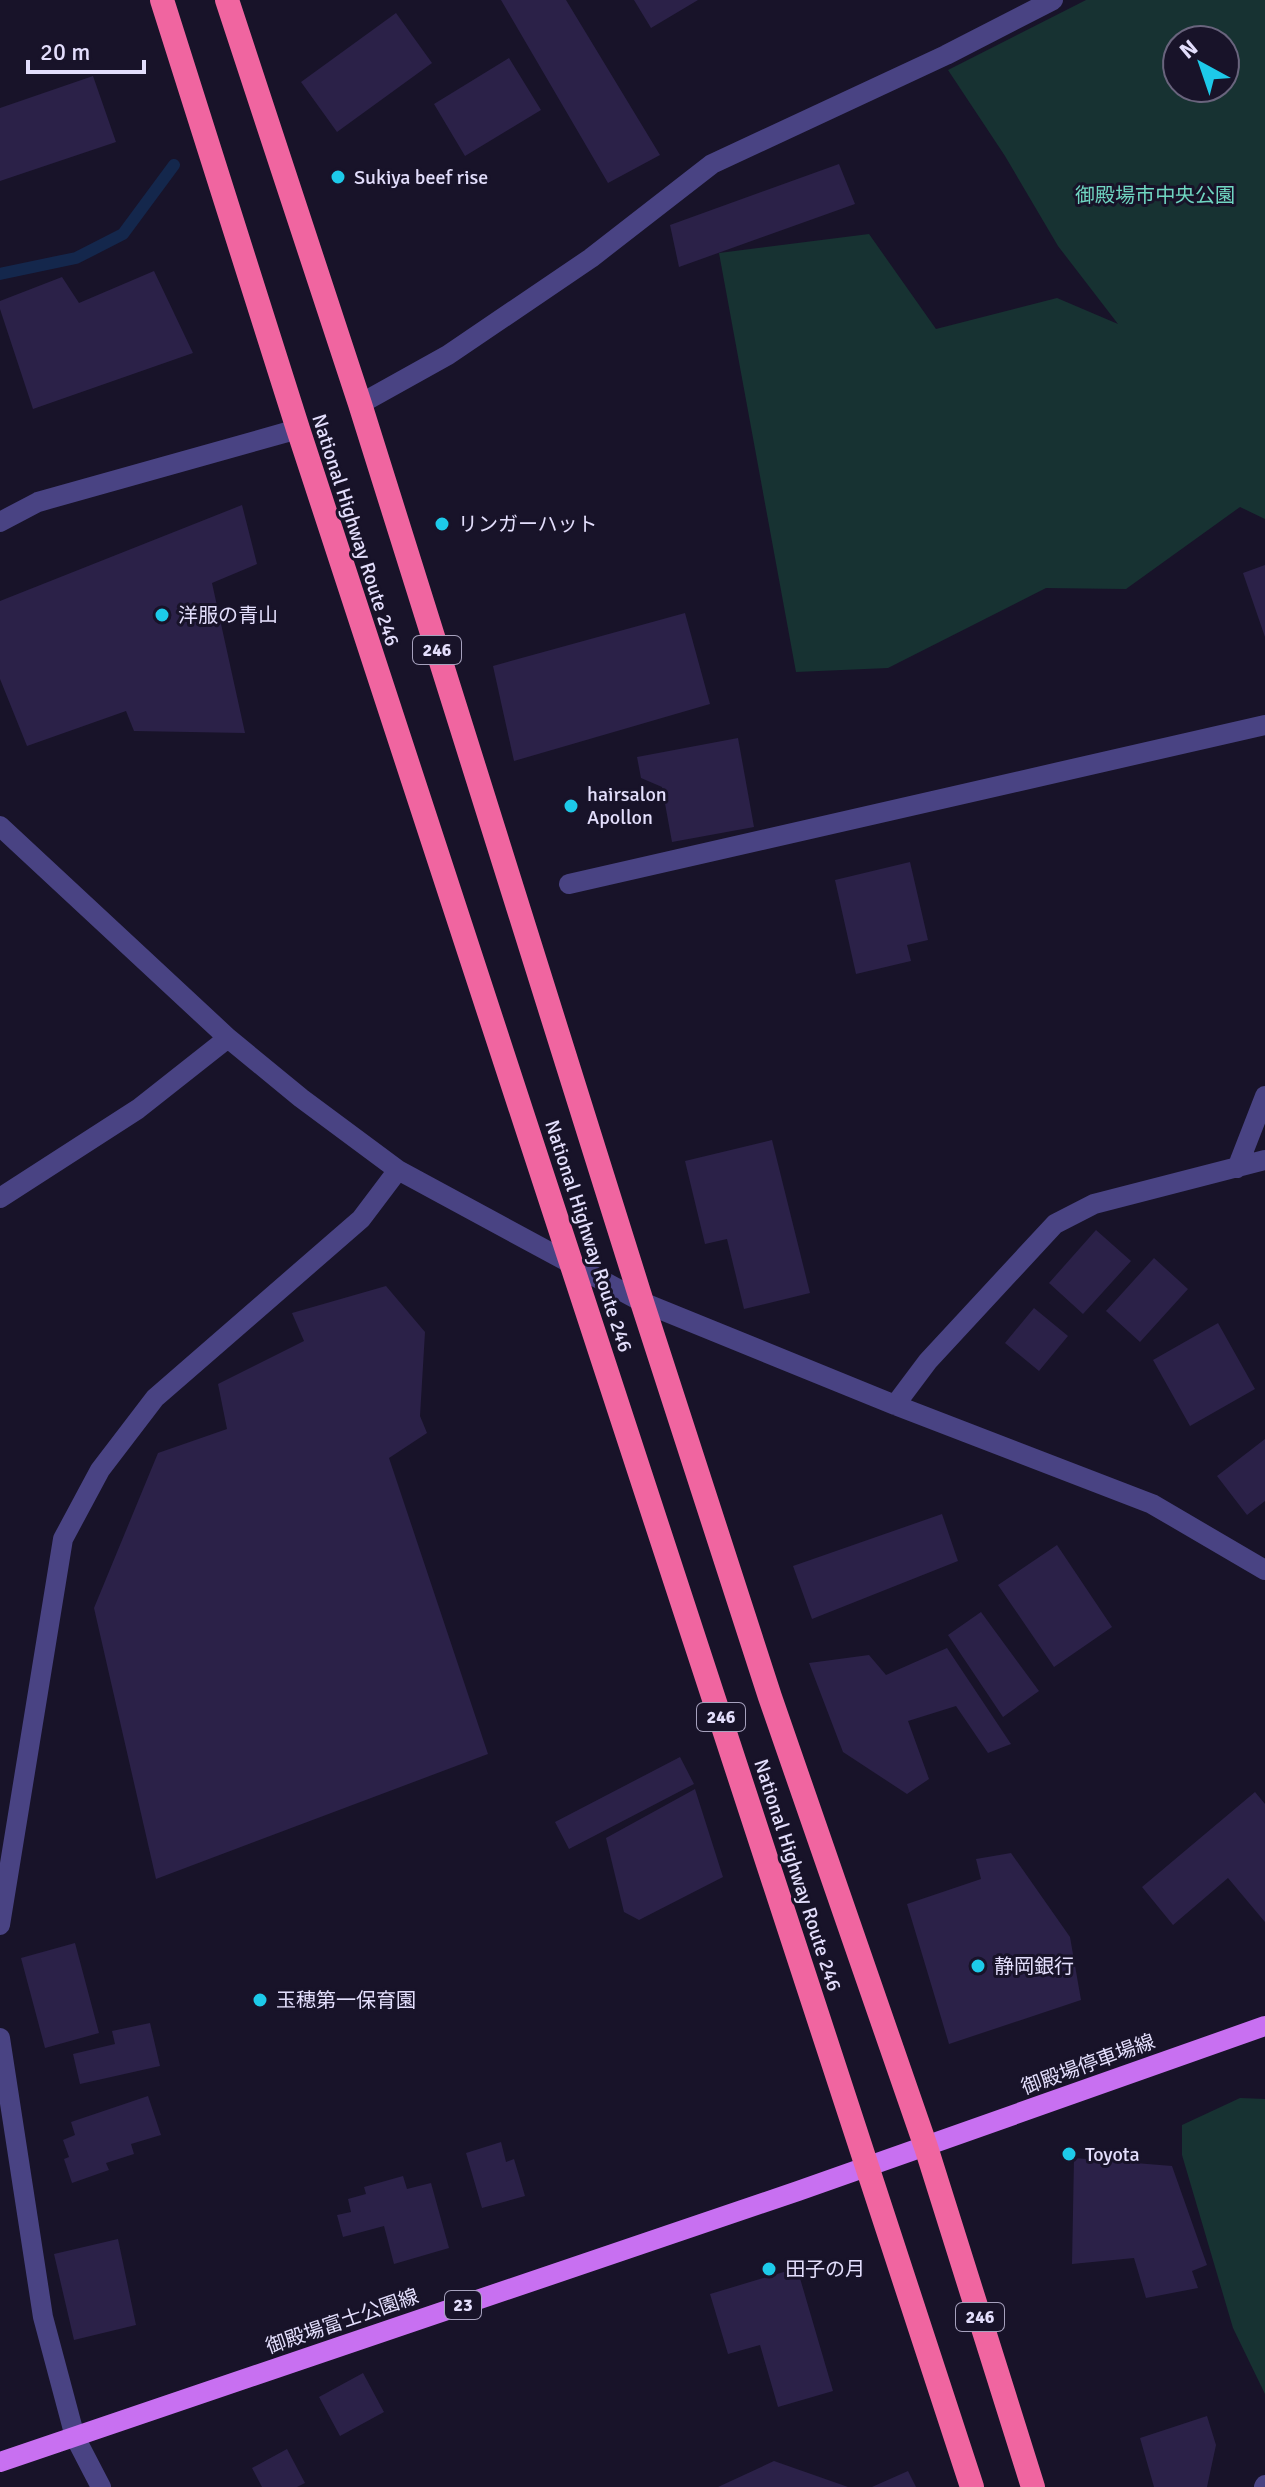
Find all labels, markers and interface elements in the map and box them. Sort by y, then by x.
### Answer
scale bar [28,24,144,74]
north arrow [1161,24,1241,104]
text: N [1174,34,1203,64]
text: 20 m [40,37,90,67]
place label: Sukiya beef rise [354,165,488,190]
marker: Sukiya beef rise [329,168,347,186]
park label: 御殿場市中央公園 [1075,183,1235,208]
street label: National Highway Route 246 [306,411,405,649]
place label: リンガーハット [458,512,598,537]
marker: リンガーハット [433,515,451,533]
place label: 洋服の青山 [178,603,278,628]
marker: 洋服の青山 [153,606,171,624]
road number: 246 [413,636,461,664]
place label: hairsalon Apollon [587,782,667,830]
marker: hairsalon Apollon [562,797,580,815]
street label: National Highway Route 246 [539,1117,638,1355]
road number: 246 [697,1703,745,1731]
street label: National Highway Route 246 [748,1756,847,1994]
place label: 静岡銀行 [994,1954,1074,1979]
marker: 静岡銀行 [969,1957,987,1975]
place label: 玉穂第一保育園 [276,1988,416,2013]
marker: 玉穂第一保育園 [251,1991,269,2009]
street label: 御殿場停車場線 [1018,2029,1158,2100]
place label: Toyota [1085,2142,1140,2167]
marker: Toyota [1060,2145,1078,2163]
place label: 田子の月 [785,2257,865,2282]
marker: 田子の月 [760,2260,778,2278]
street label: 御殿場富士公園線 [262,2284,422,2359]
road number: 23 [445,2291,481,2319]
road number: 246 [956,2303,1004,2331]

